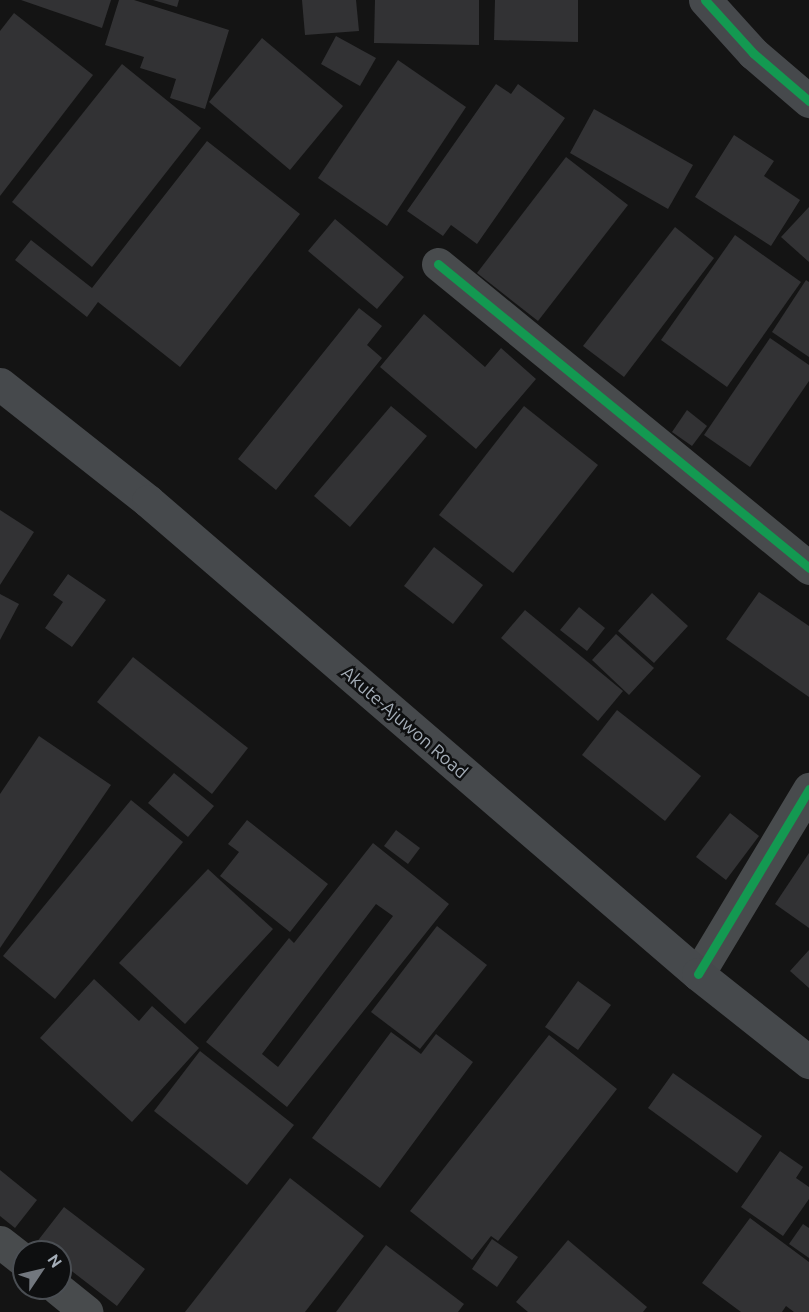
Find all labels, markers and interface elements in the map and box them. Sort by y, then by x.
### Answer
street label: Akute-Ajuwon Road [338,661,472,783]
north arrow [12,1240,72,1300]
text: N [44,1251,66,1271]

